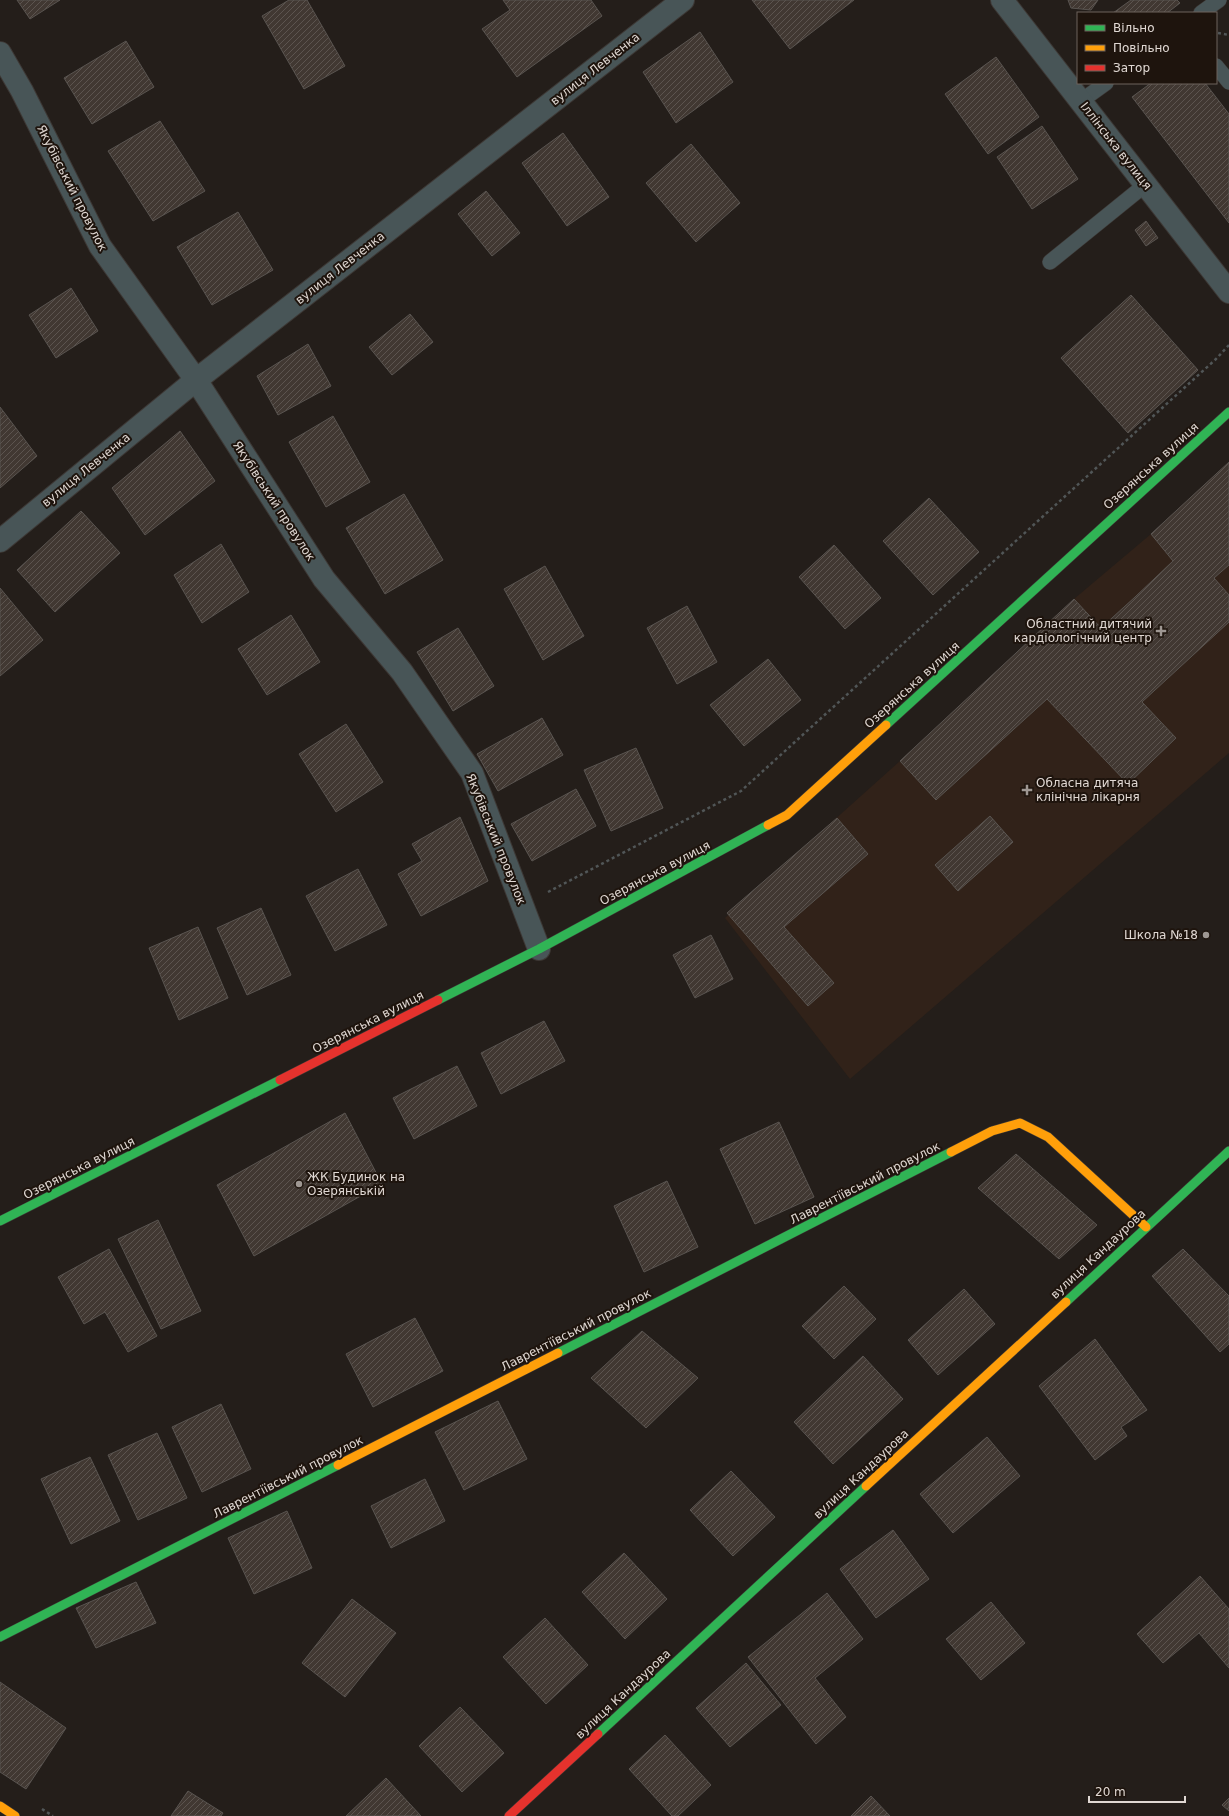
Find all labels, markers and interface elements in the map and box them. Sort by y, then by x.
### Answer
legend [1077,12,1217,84]
text: Вільно [1113,21,1155,35]
street label: вулиця Левченка [548,30,642,108]
text: Повільно [1113,41,1170,55]
text: Затор [1113,61,1150,75]
street label: Іллінська вулиця [1077,99,1155,193]
street label: Якубівський провулок [34,122,110,254]
street label: вулиця Левченка [293,229,387,307]
street label: Озерянська вулиця [1101,420,1201,512]
street label: вулиця Левченка [39,430,133,510]
street label: Якубівський провулок [230,438,318,564]
place label: Областний дитячий кардіологічний центр [1014,617,1152,645]
marker: Областний дитячий кардіологічний центр [1155,625,1167,637]
street label: Озерянська вулиця [862,639,962,731]
street label: Якубівський провулок [463,771,529,907]
place label: Обласна дитяча клінічна лікарня [1036,776,1140,804]
marker: Обласна дитяча клінічна лікарня [1021,784,1033,796]
street label: Озерянська вулиця [597,838,713,908]
place label: Школа №18 [1124,928,1198,942]
marker: Школа №18 [1201,930,1211,940]
street label: Озерянська вулиця [310,988,426,1056]
street label: Озерянська вулиця [21,1134,137,1202]
street label: Лаврентіївський провулок [788,1139,942,1227]
place label: ЖК Будинок на Озерянській [307,1170,405,1198]
marker: ЖК Будинок на Озерянській [294,1179,304,1189]
street label: вулиця Кандаурова [1048,1206,1148,1302]
street label: Лаврентіївський провулок [499,1286,653,1374]
street label: вулиця Кандаурова [811,1426,911,1522]
street label: Лаврентіївський провулок [211,1433,365,1521]
street label: вулиця Кандаурова [573,1646,673,1742]
scale bar [1089,1778,1185,1804]
text: 20 m [1095,1785,1126,1799]

